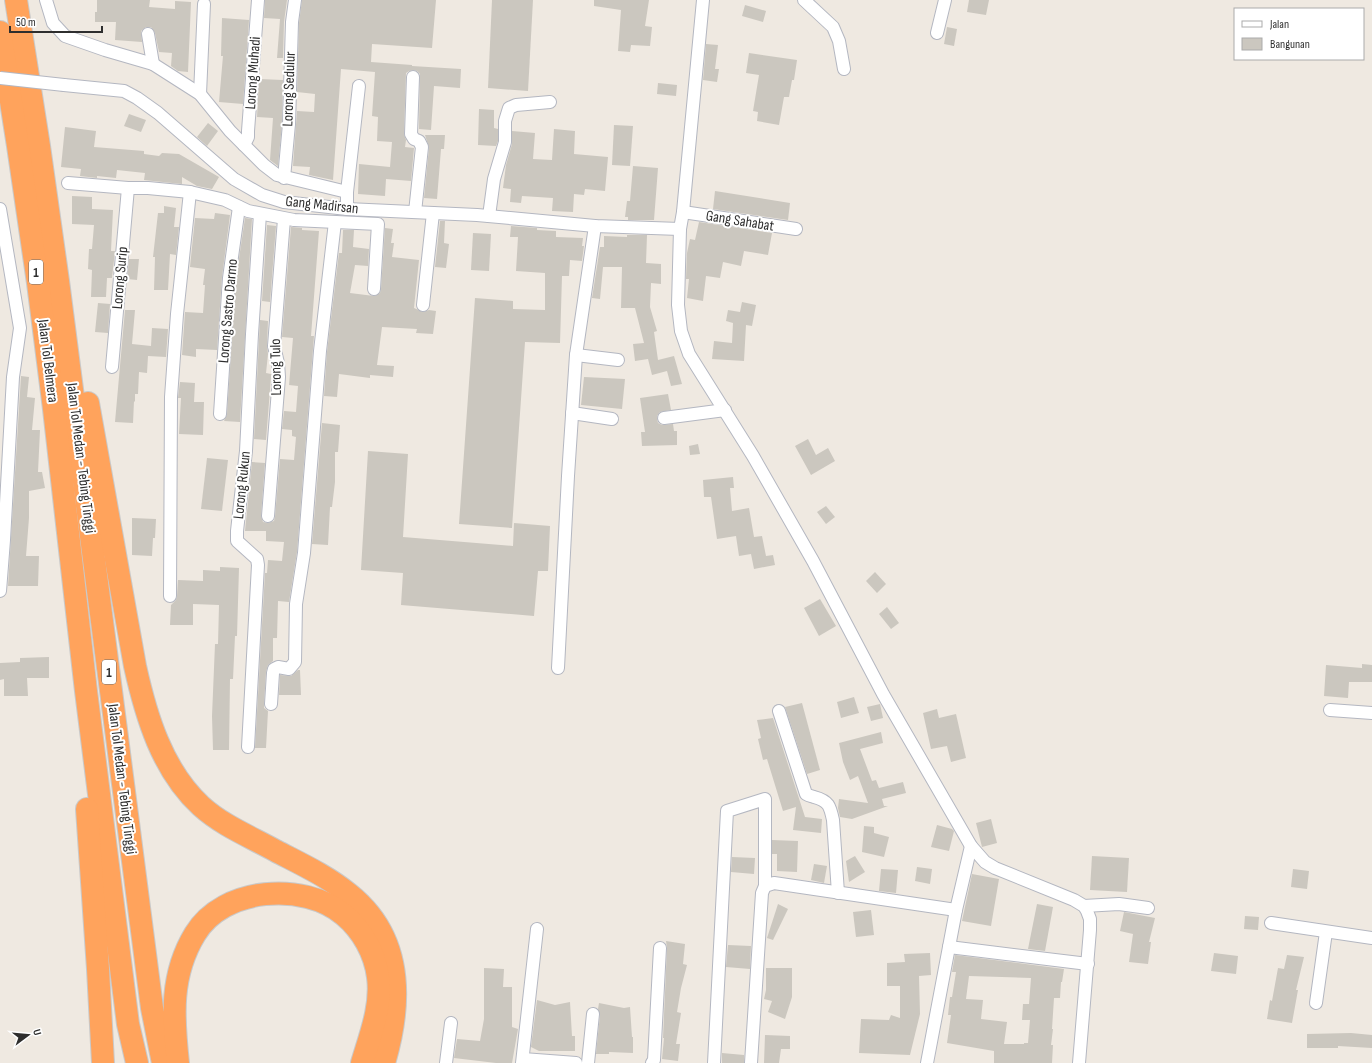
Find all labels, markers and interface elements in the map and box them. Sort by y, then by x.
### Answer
scale bar [10,8,102,34]
legend [1234,8,1364,60]
text: 50 m [16,15,36,30]
text: Jalan [1269,17,1289,32]
street label: Lorong Muhadi [241,36,265,110]
text: Bangunan [1270,37,1310,52]
street label: Lorong Sedulur [278,50,300,127]
street label: Gang Madirsan [285,192,359,218]
street label: Gang Sahabat [704,206,776,236]
street label: Lorong Surip [108,246,132,310]
street label: Lorong Sastro Darmo [214,258,242,364]
road number: 1 [29,260,43,284]
street label: Jalan Tol Belmera [33,317,63,404]
street label: Lorong Tulo [266,338,286,396]
street label: Jalan Tol Medan - Tebing Tinggi [62,381,100,534]
street label: Lorong Rukun [229,450,255,520]
road number: 1 [102,660,116,684]
street label: Jalan Tol Medan - Tebing Tinggi [103,702,141,855]
north arrow [8,1015,48,1055]
text: U [30,1028,44,1037]

